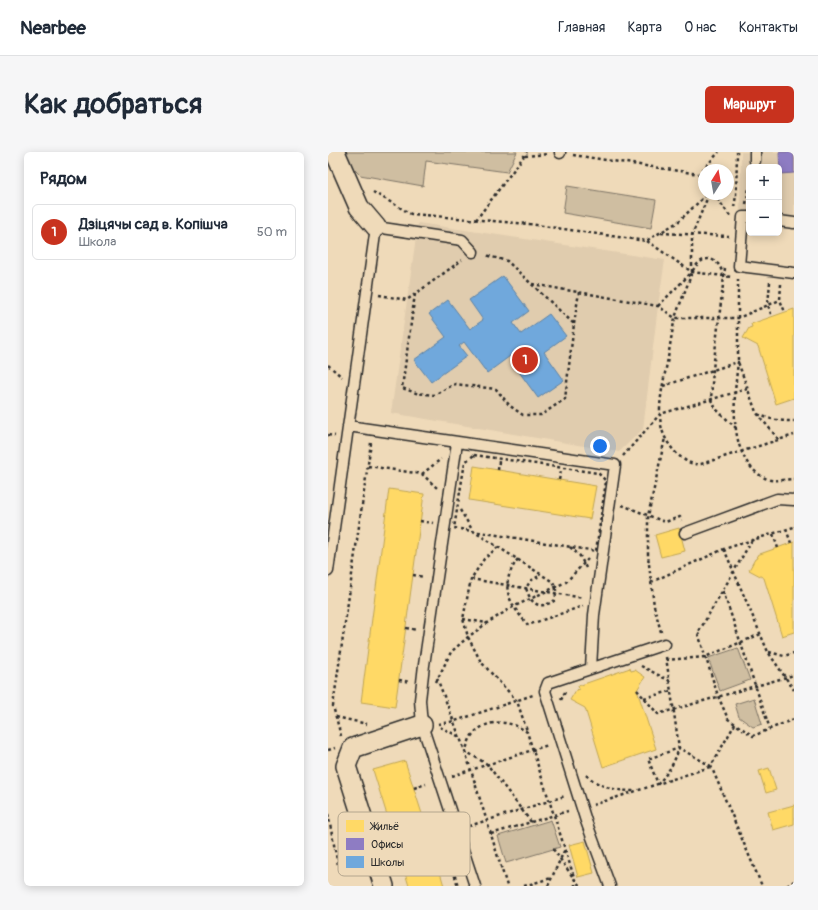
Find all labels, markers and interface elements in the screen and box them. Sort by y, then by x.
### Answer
text: Nearbee [20,16,86,40]
text: Главная [558,19,605,36]
text: Карта [627,19,662,36]
text: О нас [684,19,717,36]
text: Контакты [739,19,798,36]
button: Маршрут [705,86,794,123]
text: Как добраться [24,87,202,122]
north arrow [698,164,734,200]
map controls [746,164,782,236]
button: + [746,164,782,200]
text: Рядом [40,168,87,189]
button: − [746,200,782,236]
text: Дзіцячы сад в. Копішча [79,215,228,234]
text: 1 [51,224,57,240]
text: 50 m [257,224,287,240]
text: Школа [79,234,116,250]
pin: 1 [512,345,538,375]
your location [590,436,610,456]
legend [338,812,470,876]
text: Жильё [369,820,399,833]
text: Офисы [371,838,403,851]
text: Школы [371,856,404,869]

